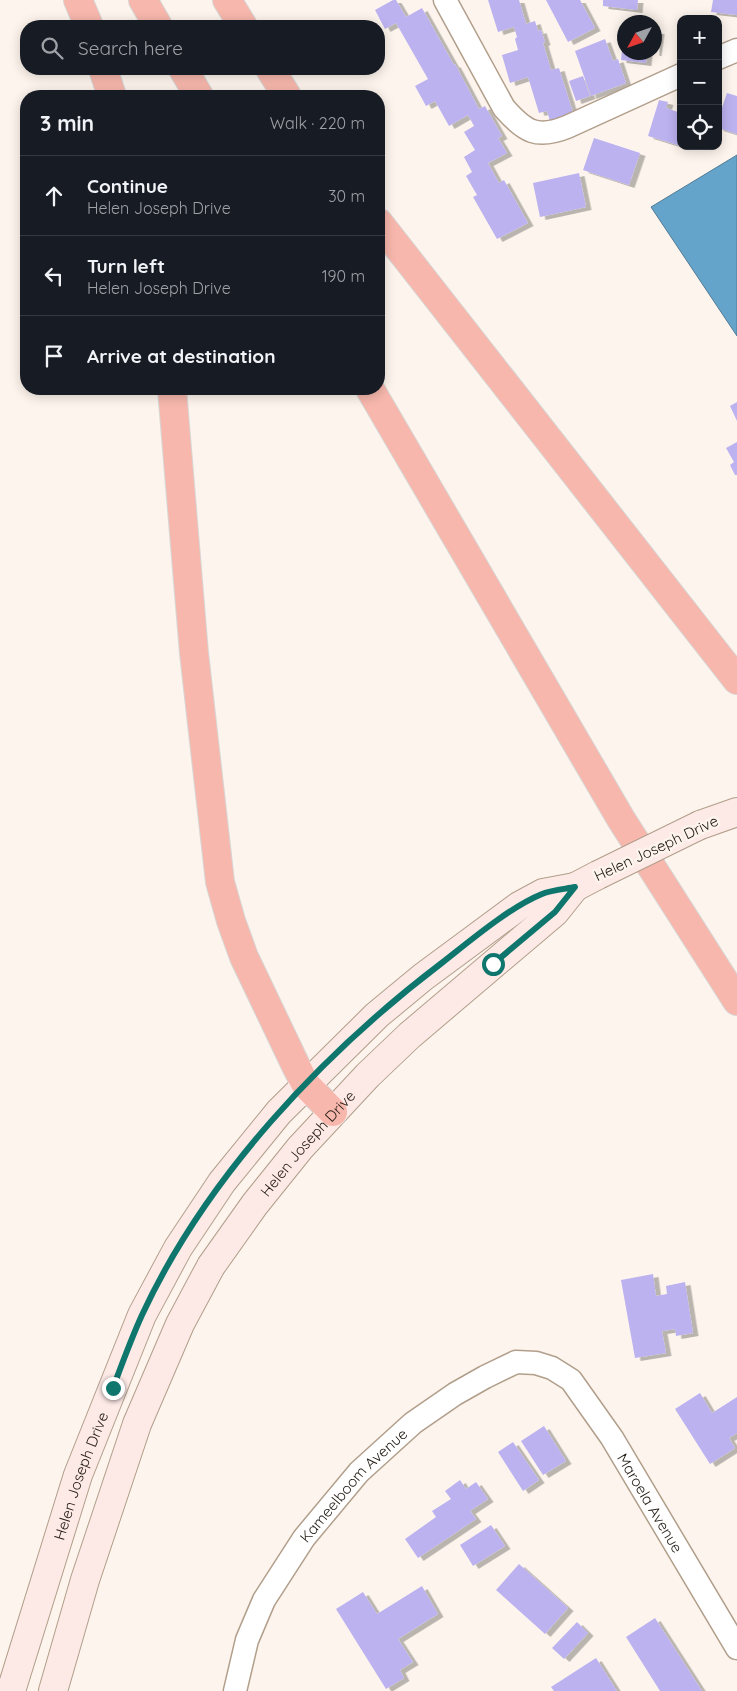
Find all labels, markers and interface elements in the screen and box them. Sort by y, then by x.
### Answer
north arrow [617,15,662,60]
map controls [677,15,722,150]
button: + [677,15,722,60]
search box [20,20,385,75]
icon: search [38,34,66,62]
text: Search here [78,36,183,60]
button: − [677,60,722,105]
button: locate [677,105,722,150]
text: 3 min [40,110,94,136]
text: Walk · 220 m [270,113,365,133]
text: Continue [87,174,168,198]
icon: ahead [40,182,68,210]
text: 30 m [328,186,365,206]
text: Helen Joseph Drive [87,198,231,218]
text: Turn left [87,254,165,278]
icon: left [40,262,68,290]
text: 190 m [322,266,365,286]
text: Helen Joseph Drive [87,278,231,298]
icon: arrive [40,342,68,370]
text: Arrive at destination [87,344,276,368]
street label: Helen Joseph Drive [591,811,721,885]
route start [482,953,505,976]
street label: Helen Joseph Drive [256,1086,359,1200]
route end [102,1377,125,1400]
street label: Helen Joseph Drive [49,1409,112,1542]
street label: Kameelboom Avenue [295,1424,411,1546]
street label: Maroela Avenue [614,1449,687,1556]

